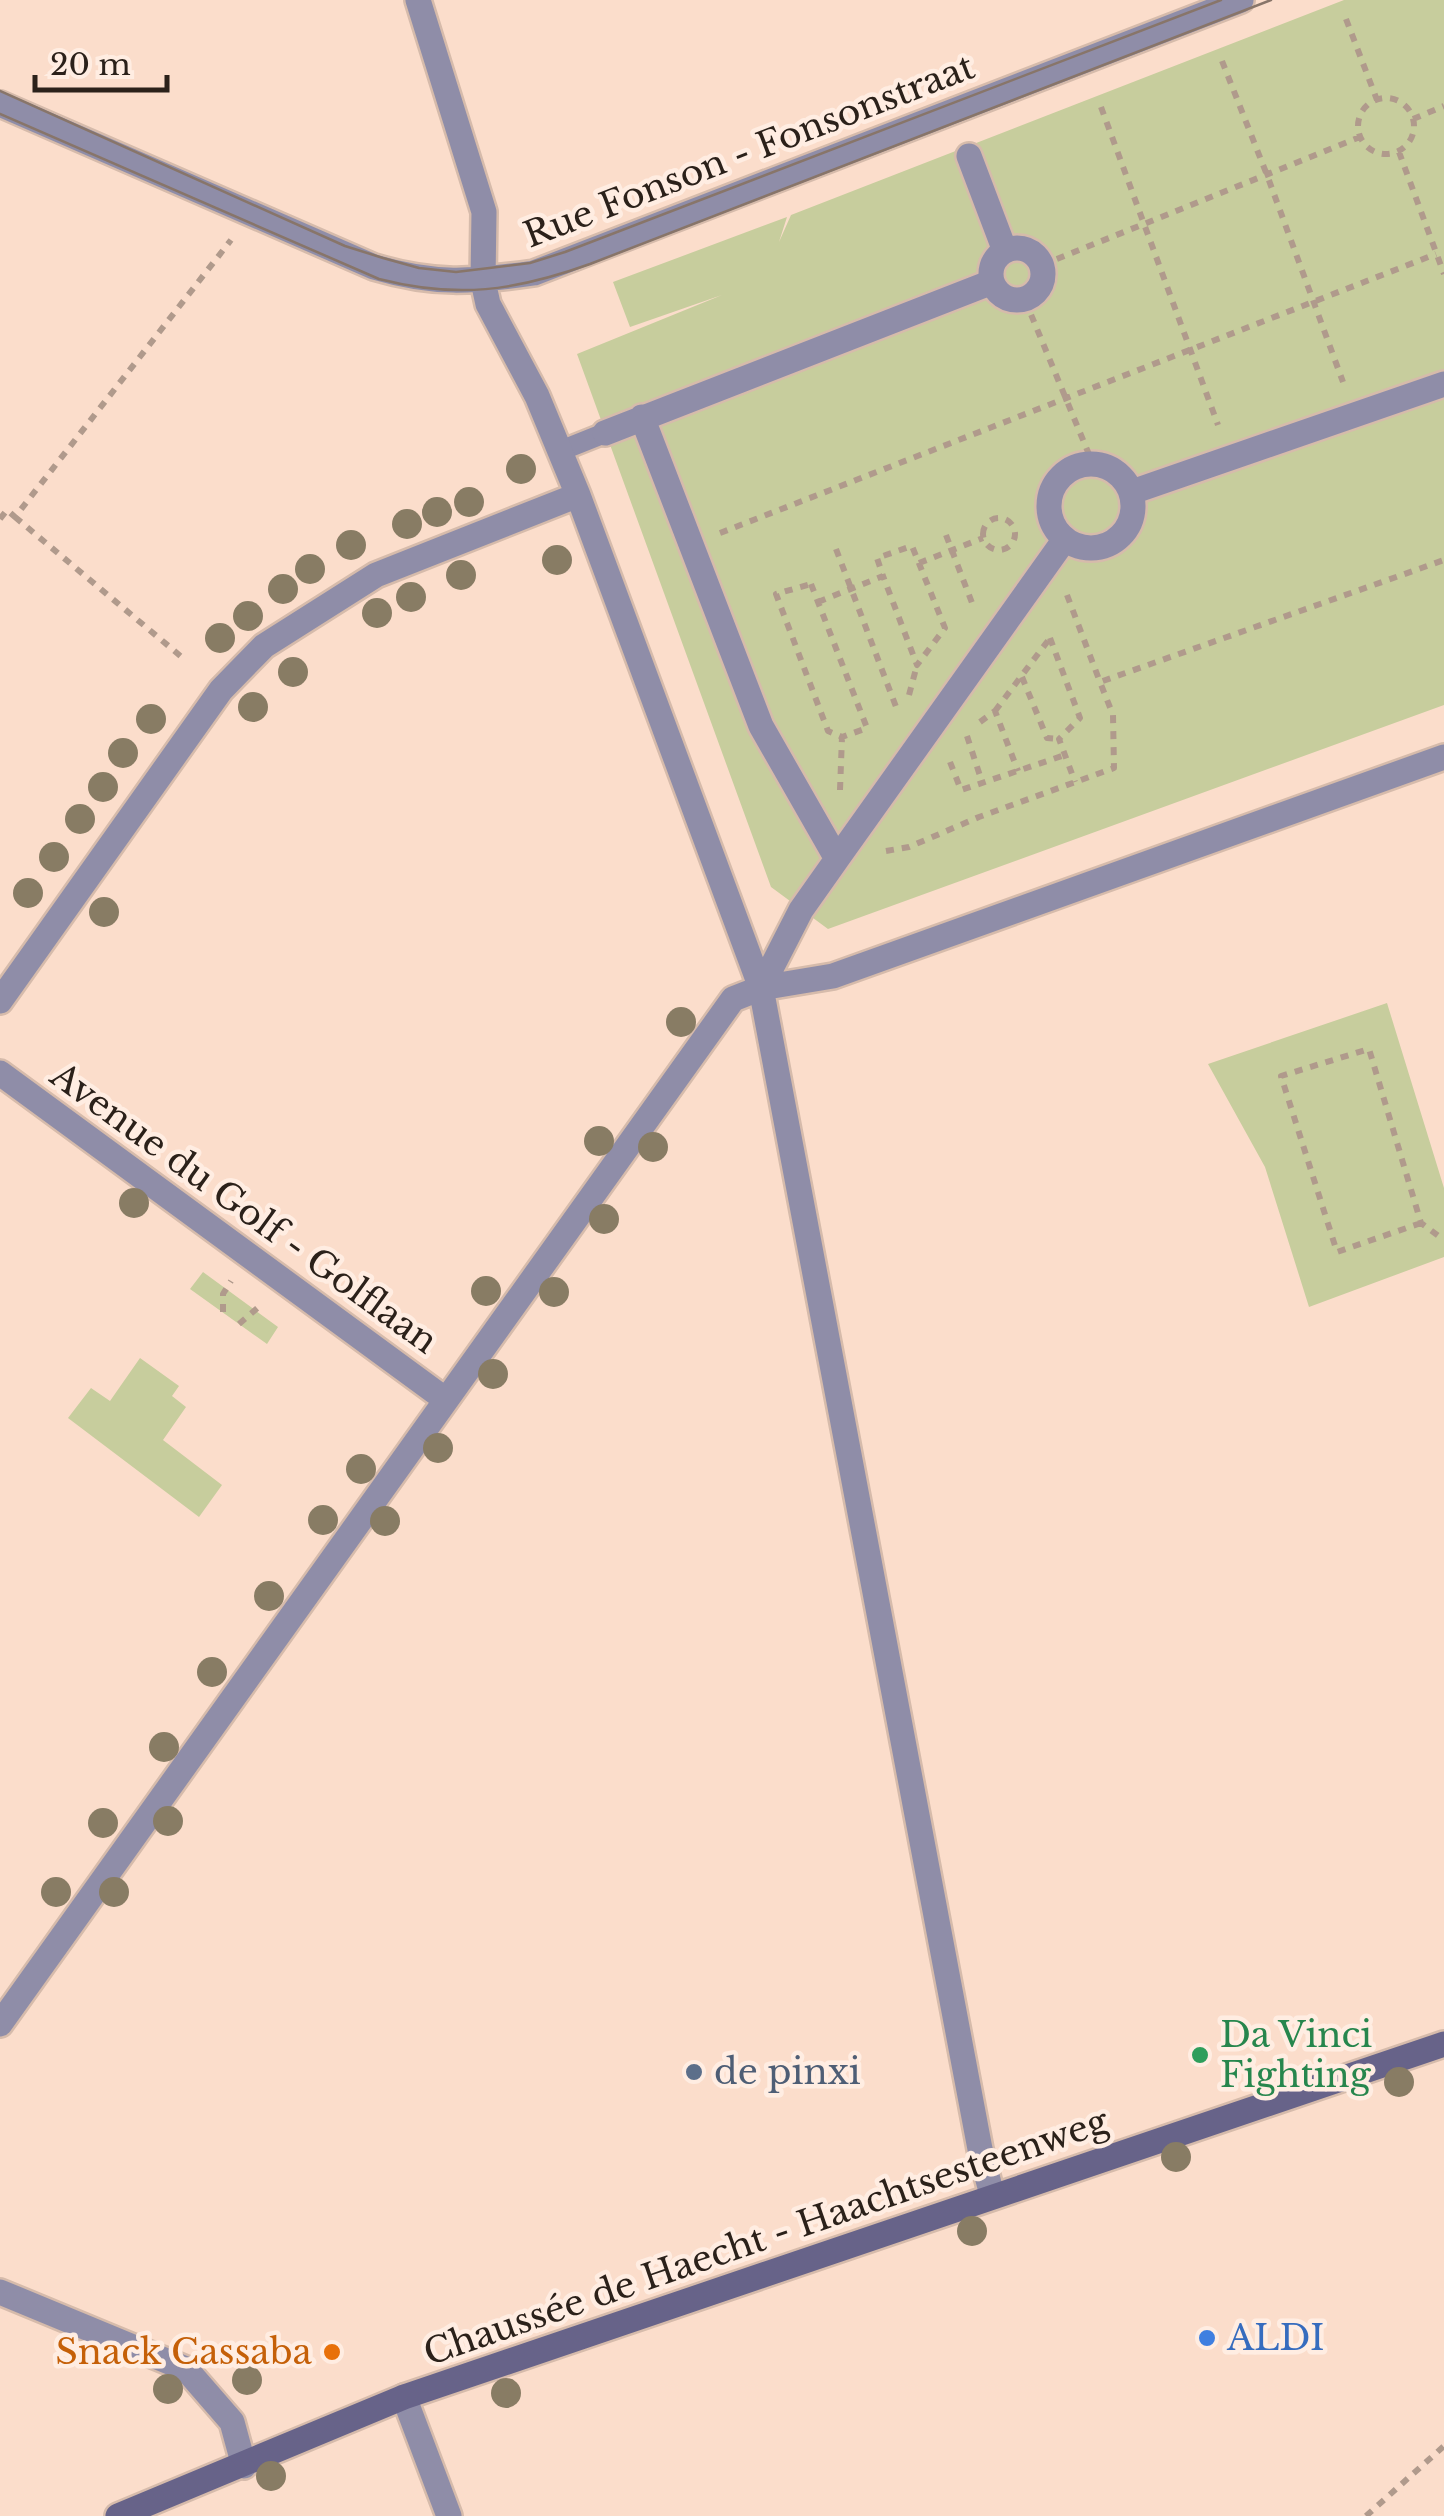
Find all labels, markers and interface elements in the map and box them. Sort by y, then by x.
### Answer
scale bar [35,30,168,92]
street label: Rue Fonson - Fonsonstraat [517,45,980,256]
text: 20 m [50,46,131,83]
street label: Avenue du Golf - Golflaan [42,1052,446,1362]
place label: Da Vinci Fighting [1220,2013,1372,2096]
marker: Da Vinci Fighting [1189,2044,1211,2066]
place label: de pinxi [714,2050,861,2093]
marker: de pinxi [683,2061,705,2083]
street label: Chaussée de Haecht - Haachtsesteenweg [418,2099,1115,2374]
place label: ALDI [1226,2316,1324,2359]
marker: ALDI [1196,2327,1218,2349]
place label: Snack Cassaba [55,2330,313,2373]
marker: Snack Cassaba [321,2341,343,2363]

